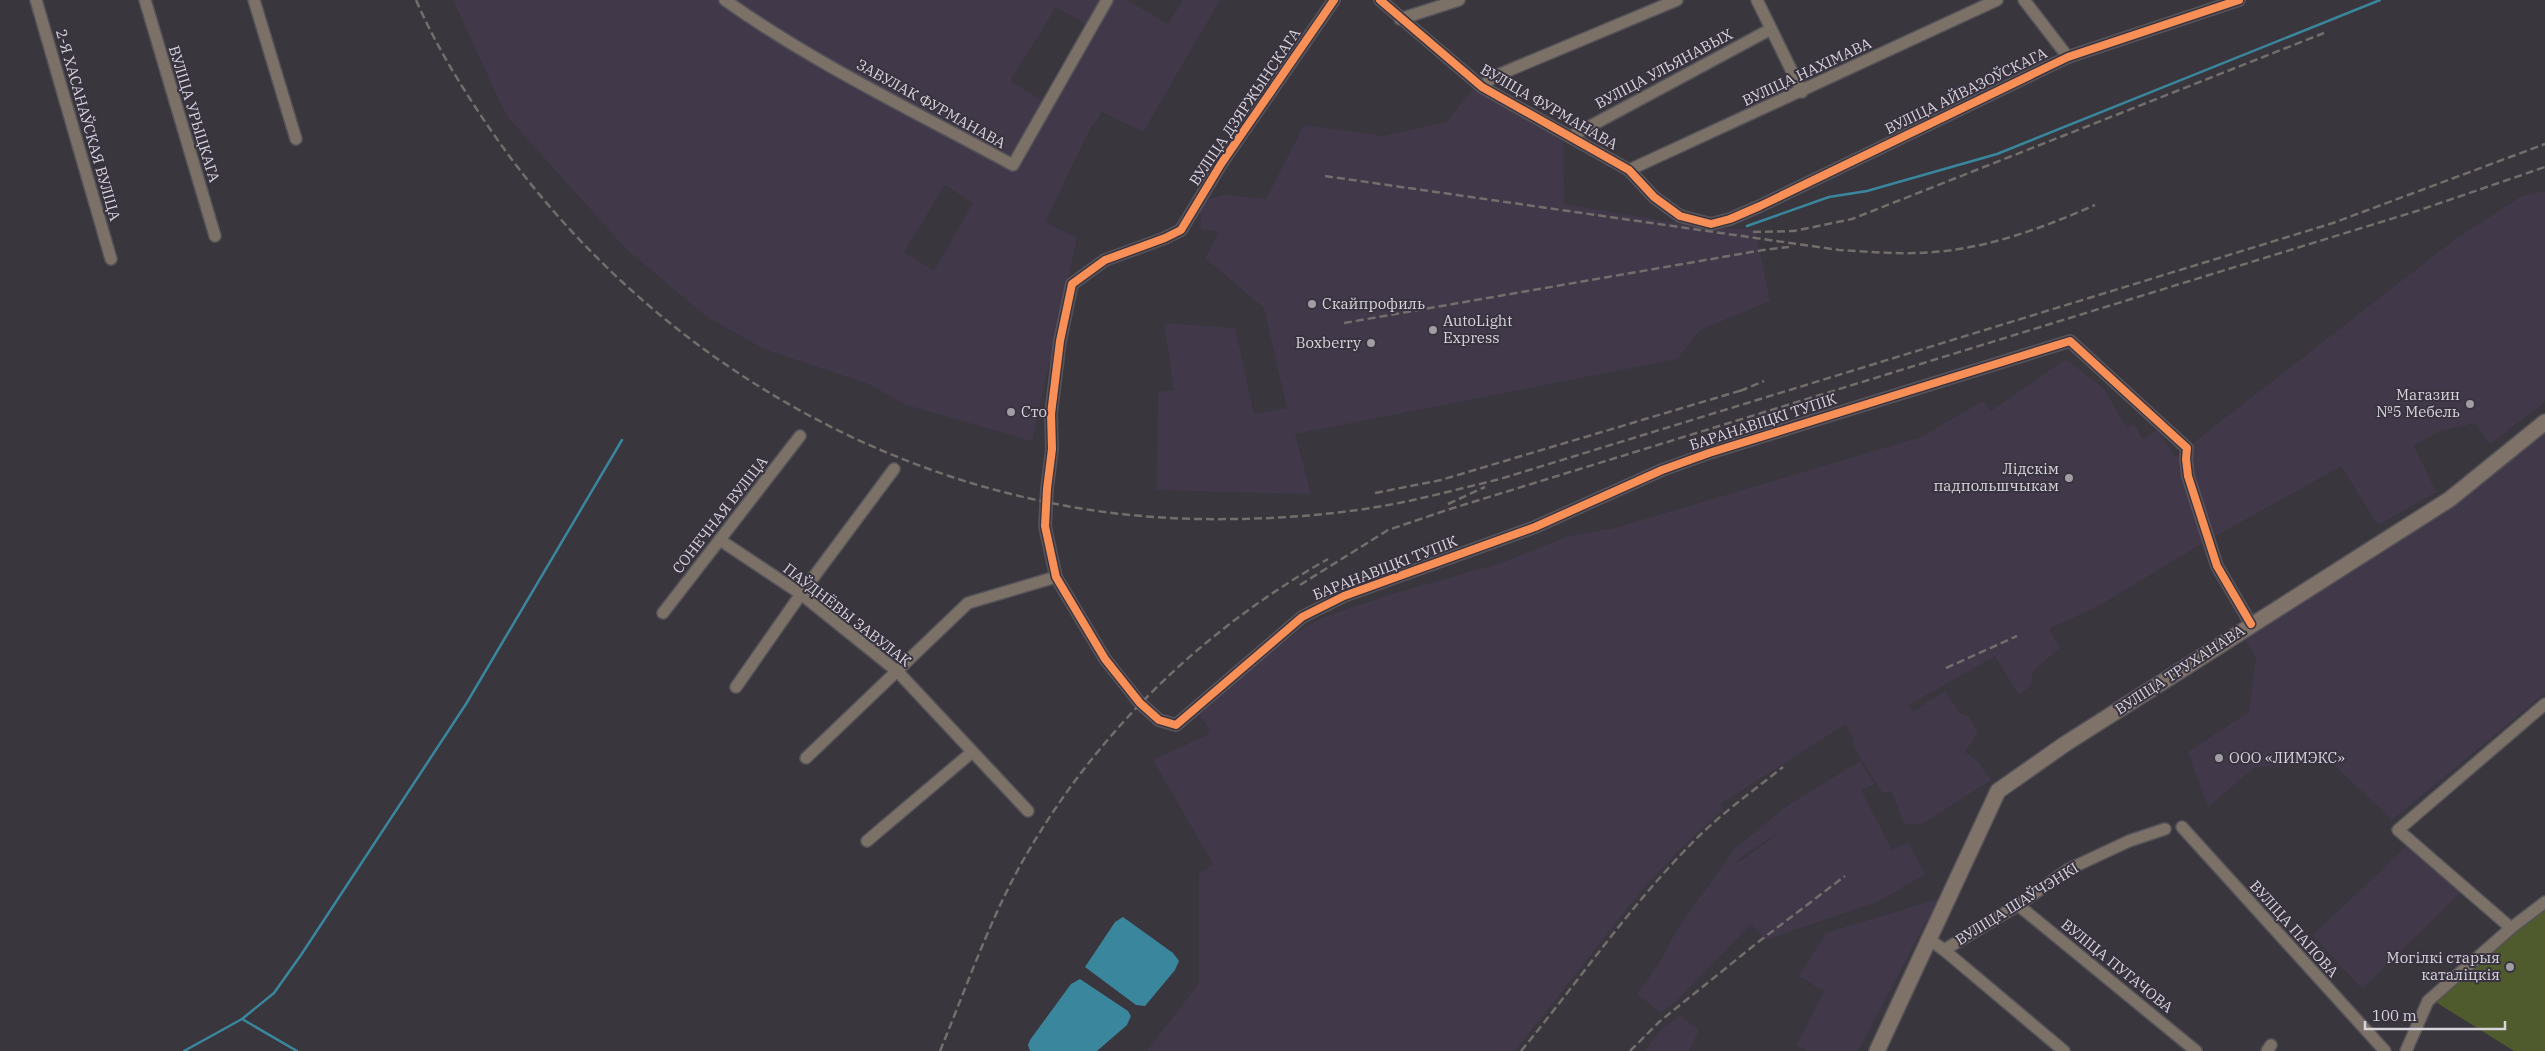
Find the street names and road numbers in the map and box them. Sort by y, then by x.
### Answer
street label: ВУЛІЦА ДЗЯРЖЫНСКАГА [1185,24,1305,189]
street label: ВУЛІЦА УЛЬЯНАВЫХ [1592,24,1736,113]
street label: 2-Я ХАСАНАЎСКАЯ ВУЛІЦА [52,27,125,224]
street label: ВУЛІЦА НАХІМАВА [1739,33,1875,110]
street label: ВУЛІЦА УРЫЦКАГА [165,43,225,185]
street label: ВУЛІЦА АЙВАЗОЎСКАГА [1882,43,2051,138]
street label: ЗАВУЛАК ФУРМАНАВА [853,55,1010,153]
street label: ВУЛІЦА ФУРМАНАВА [1477,59,1622,154]
street label: БАРАНАВІЦКІ ТУПІК [1687,389,1839,454]
street label: СОНЕЧНАЯ ВУЛІЦА [668,452,772,577]
street label: БАРАНАВІЦКІ ТУПІК [1310,531,1461,604]
street label: ПАЎДНЁВЫ ЗАВУЛАК [780,559,916,671]
street label: ВУЛІЦА ТРУХАНАВА [2111,620,2249,719]
street label: ВУЛІЦА ШАЎЧЭНКІ [1952,858,2082,949]
street label: ВУЛІЦА ПАПОВА [2246,876,2343,982]
street label: ВУЛІЦА ПУГАЧОВА [2057,915,2178,1017]

